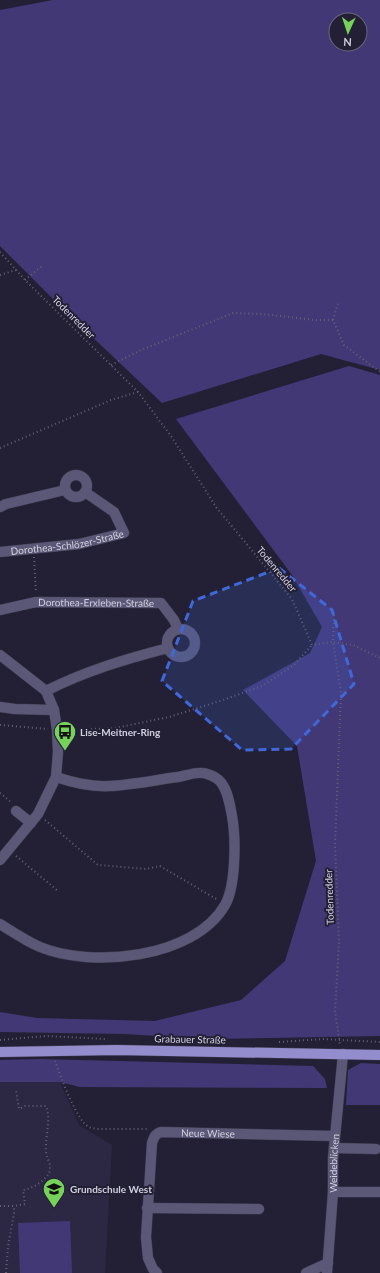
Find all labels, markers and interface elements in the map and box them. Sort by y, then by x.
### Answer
north arrow [328,12,368,52]
text: N [343,36,352,49]
street label: Todenredder [50,293,98,341]
street label: Dorothea-Schlözer-Straße [10,527,125,557]
street label: Todenredder [255,544,300,594]
street label: Dorothea-Erxleben-Straße [38,596,154,609]
bus stop icon: Lise-Meitner-Ring [52,719,78,752]
place label: Lise-Meitner-Ring [80,726,161,738]
street label: Todenredder [322,869,336,925]
street label: Grabauer Straße [154,1032,226,1046]
street label: Neue Wiese [181,1126,235,1140]
street label: Weideblicken [327,1133,341,1193]
school or university icon: Grundschule West [41,1176,67,1209]
place label: Grundschule West [70,1183,152,1195]

